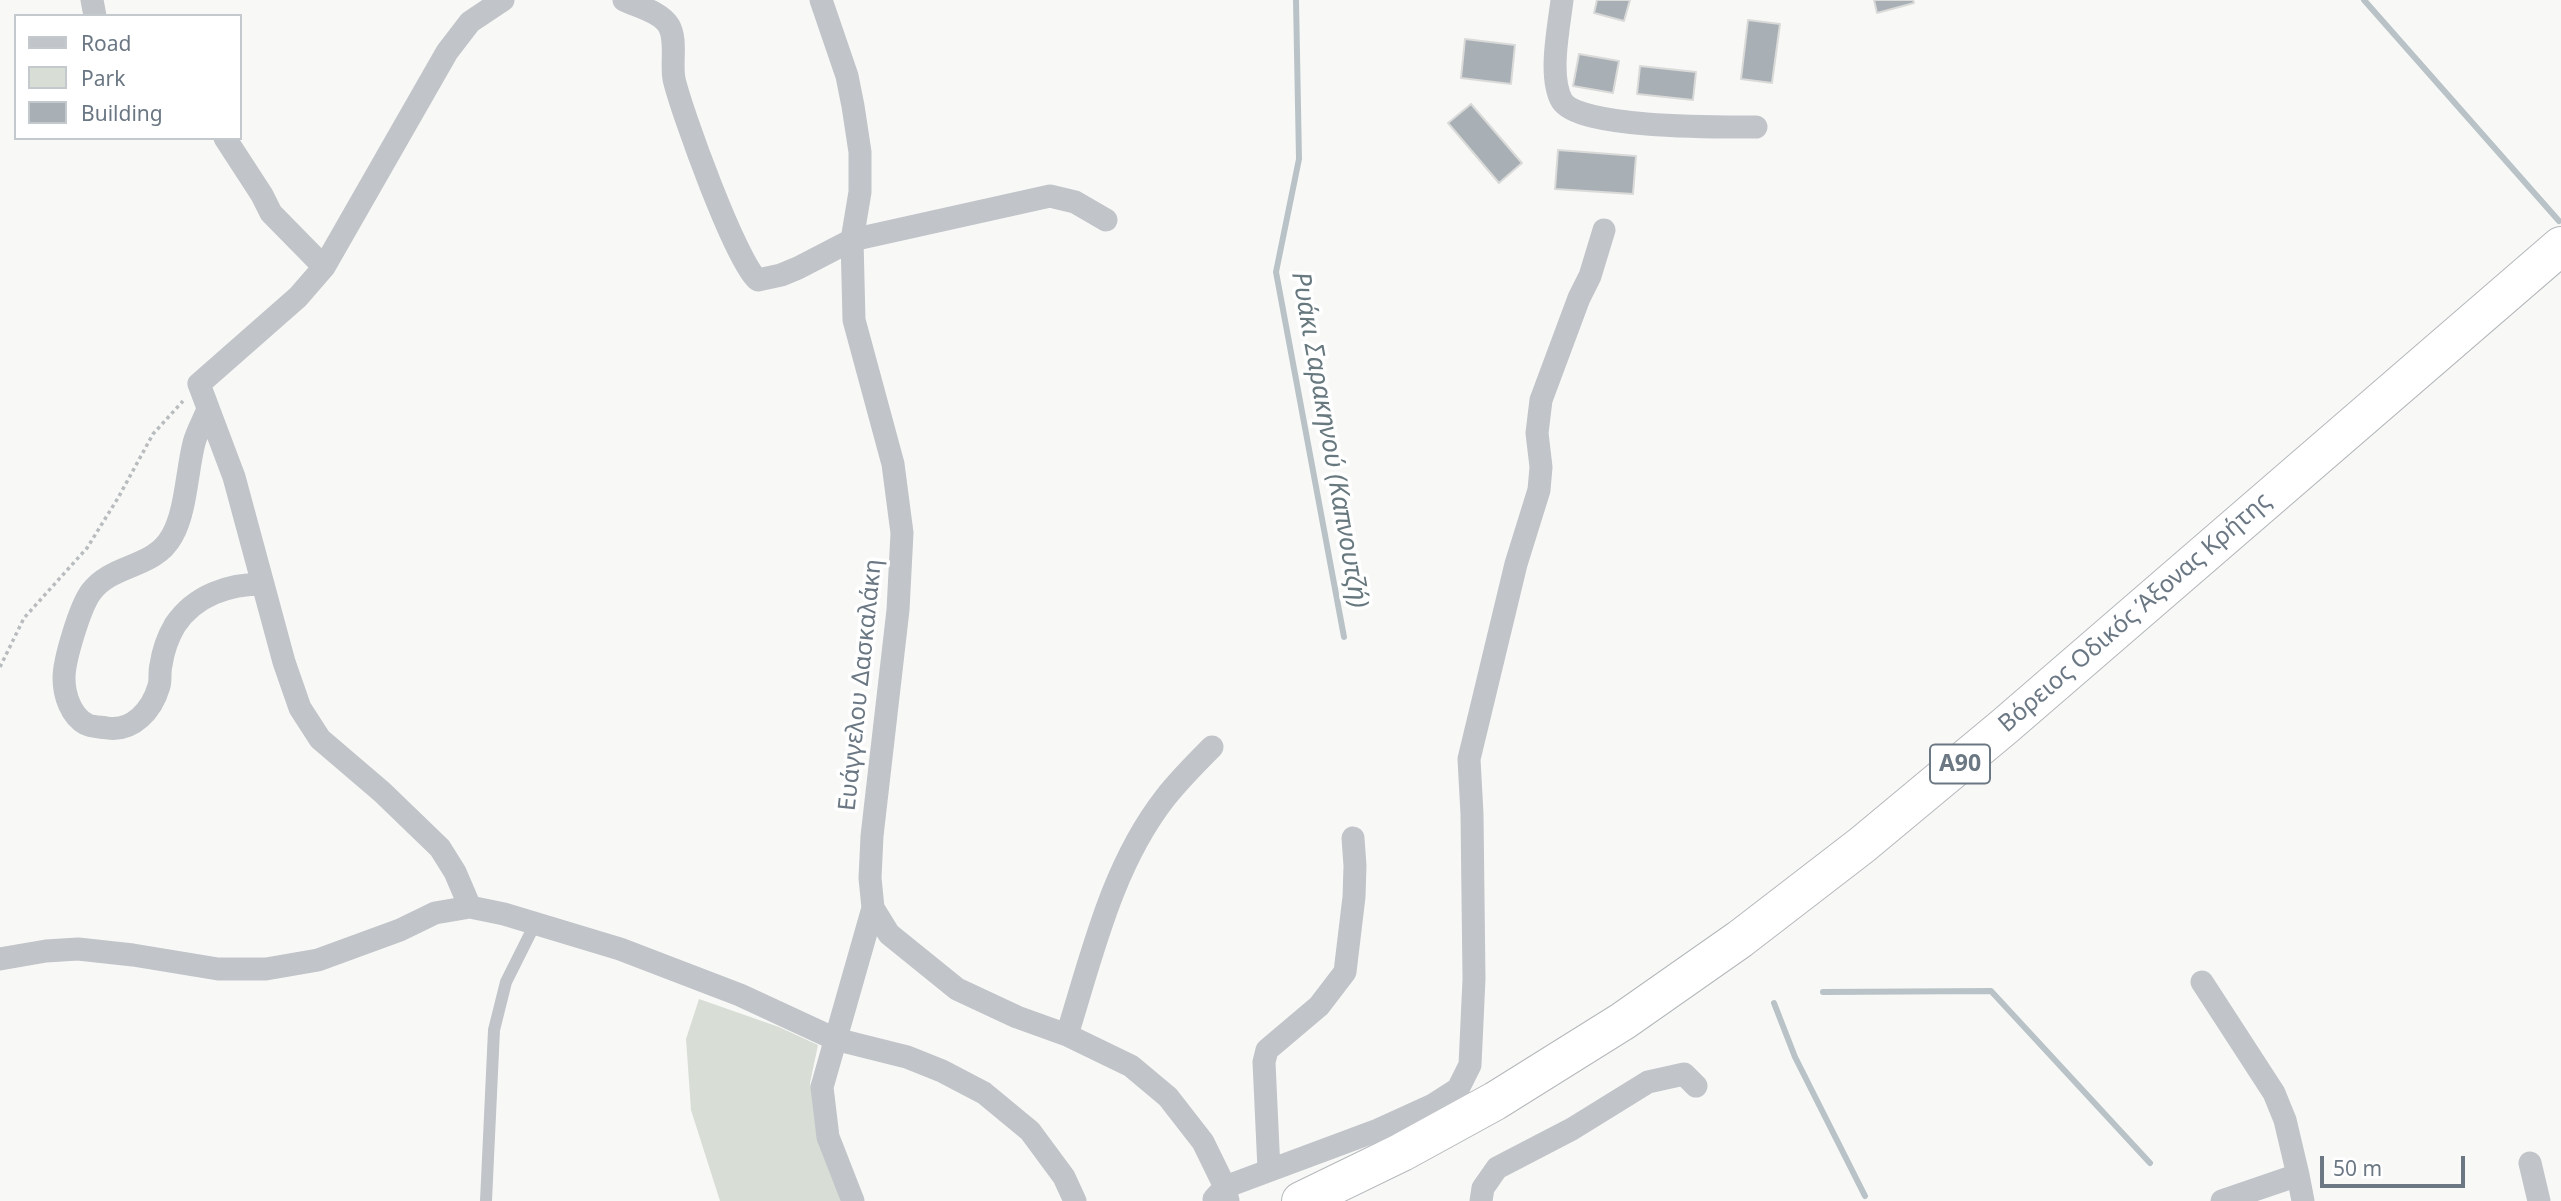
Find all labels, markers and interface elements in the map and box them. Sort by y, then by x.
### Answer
legend [14,14,242,140]
text: Road [81,29,131,57]
text: Park [81,64,125,92]
text: Building [81,99,163,127]
water label: Ρυάκι Σαρακηνού (Καπνουτζή) [1284,269,1374,611]
street label: Βόρειος Οδικός Άξονας Κρήτης [1993,487,2277,739]
street label: Ευάγγελου Δασκαλάκη [833,558,889,812]
road number: Α90 [1930,744,1990,784]
scale bar [2323,1142,2468,1186]
text: 50 m [2333,1154,2382,1182]

